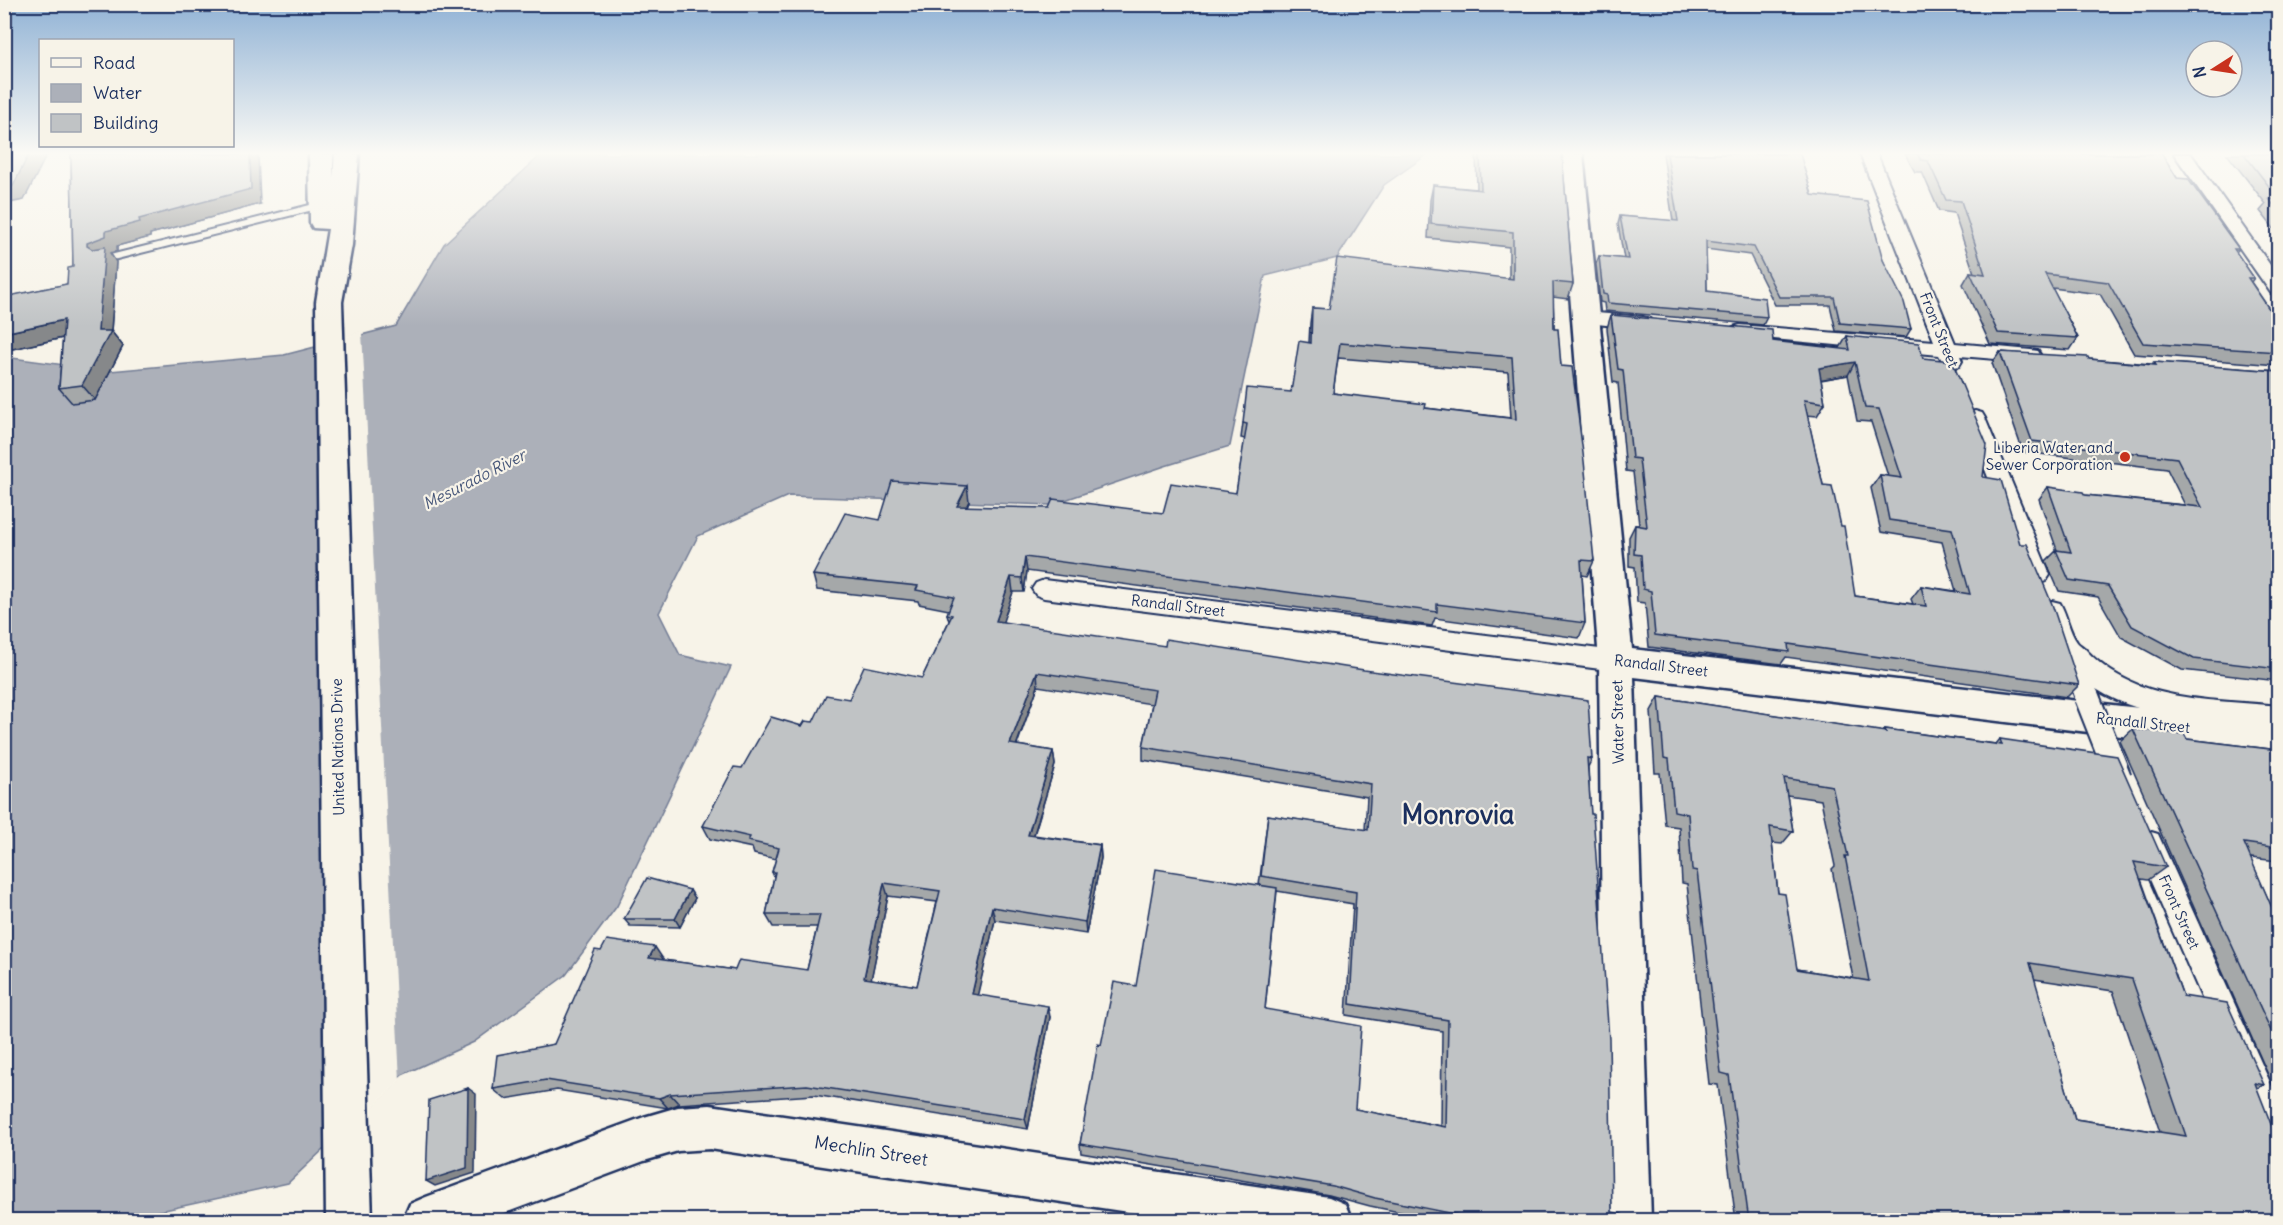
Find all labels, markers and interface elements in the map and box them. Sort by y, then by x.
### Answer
legend [39,39,234,147]
north arrow [2184,39,2244,99]
text: Road [93,51,136,74]
text: N [2188,65,2210,80]
text: Water [93,81,143,104]
text: Building [93,111,158,134]
street label: Front Street [1916,289,1963,370]
place label: Liberia Water and Sewer Corporation [1986,438,2113,474]
water label: Mesurado River [419,443,531,513]
marker: Liberia Water and Sewer Corporation [2118,450,2132,464]
street label: Randall Street [1130,590,1226,621]
street label: Randall Street [1613,650,1709,681]
street label: United Nations Drive [327,678,348,816]
street label: Water Street [1607,680,1628,764]
street label: Randall Street [2095,708,2191,737]
district label: Monrovia [1402,797,1515,831]
street label: Front Street [2155,872,2204,952]
street label: Mechlin Street [813,1130,929,1171]

